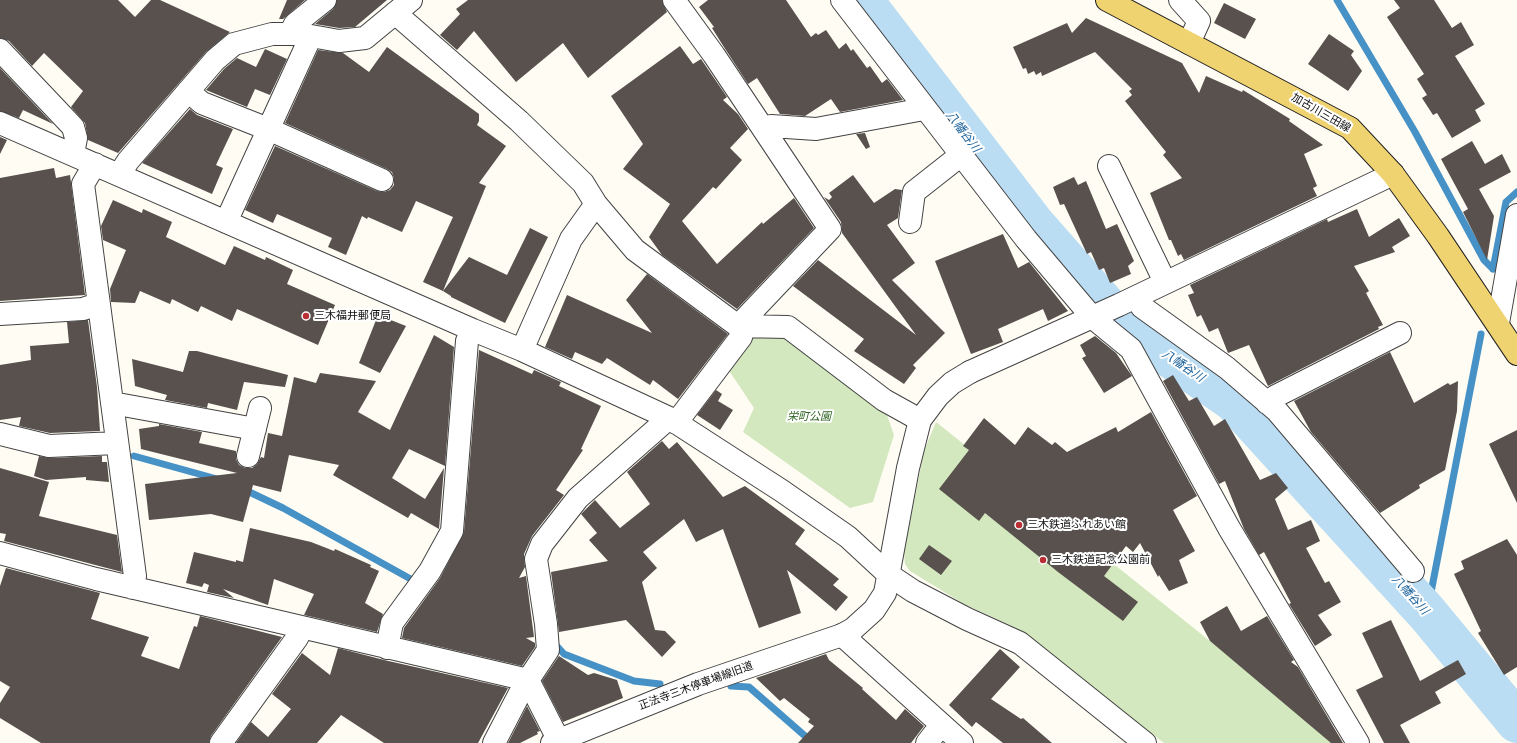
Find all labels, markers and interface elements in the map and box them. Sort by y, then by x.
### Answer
street label: 加古川三田線 [1289,91,1353,135]
water label: 八幡谷川 [943,108,983,156]
place label: 三木福井郵便局 [314,309,391,323]
marker: 三木福井郵便局 [301,311,311,321]
water label: 八幡谷川 [1159,347,1207,385]
park label: 栄町公園 [787,410,831,424]
place label: 三木鉄道ふれあい館 [1027,518,1126,532]
marker: 三木鉄道ふれあい館 [1014,520,1024,530]
place label: 三木鉄道記念公園前 [1051,553,1150,567]
marker: 三木鉄道記念公園前 [1038,555,1048,565]
water label: 八幡谷川 [1389,572,1431,618]
street label: 正法寺三木停車場線旧道 [637,659,755,713]

